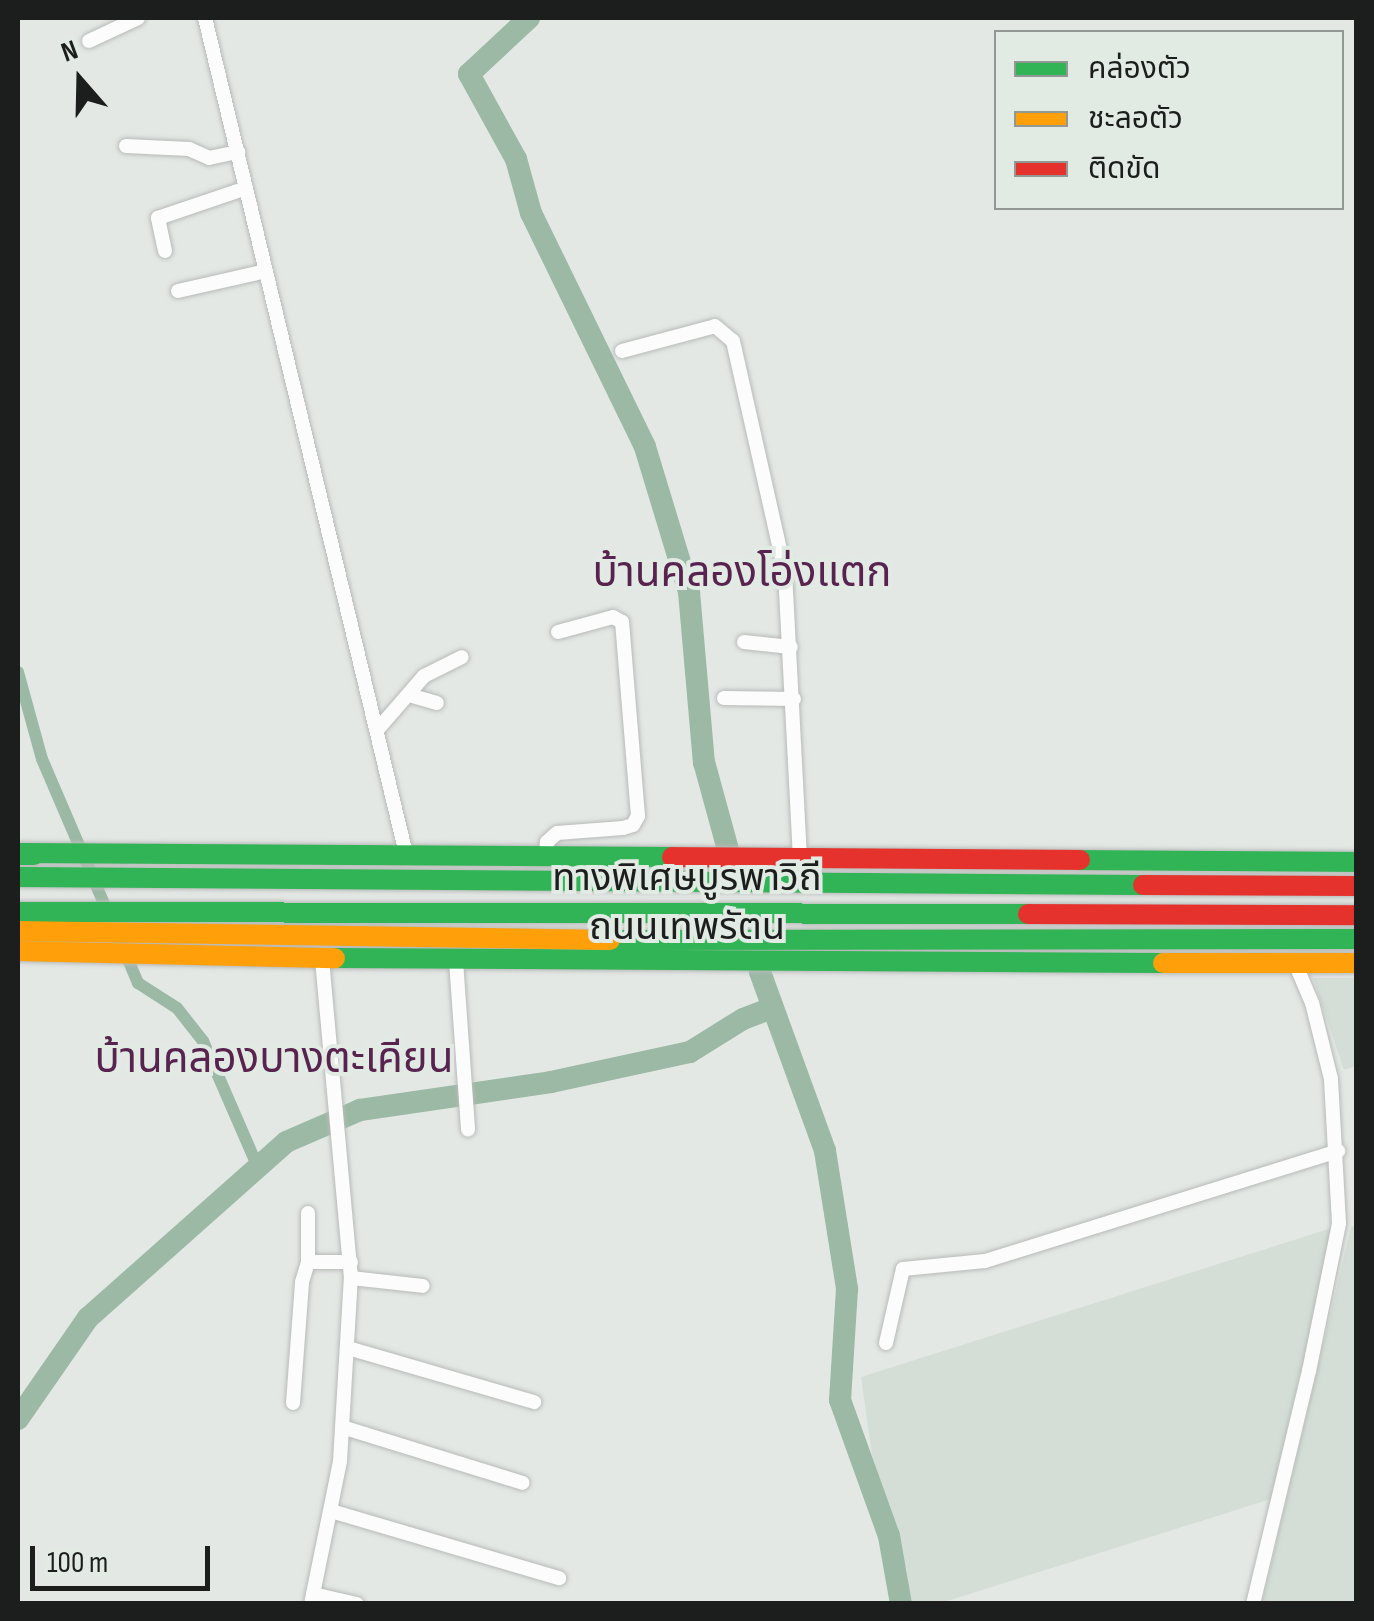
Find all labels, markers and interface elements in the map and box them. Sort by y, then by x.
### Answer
north arrow [30,30,130,130]
legend [994,30,1344,210]
text: N [57,33,82,69]
text: คล่องตัว [1088,51,1191,87]
text: ชะลอตัว [1088,101,1183,137]
text: ติดขัด [1088,151,1160,187]
district label: บ้านคลองโอ่งแตก [592,549,892,599]
street label: ทางพิเศษบูรพาวิถี [552,856,822,902]
street label: ถนนเทพรัตน [589,905,785,951]
district label: บ้านคลองบางตะเคียน [95,1035,453,1085]
scale bar [35,1526,215,1588]
text: 100 m [47,1545,108,1581]

